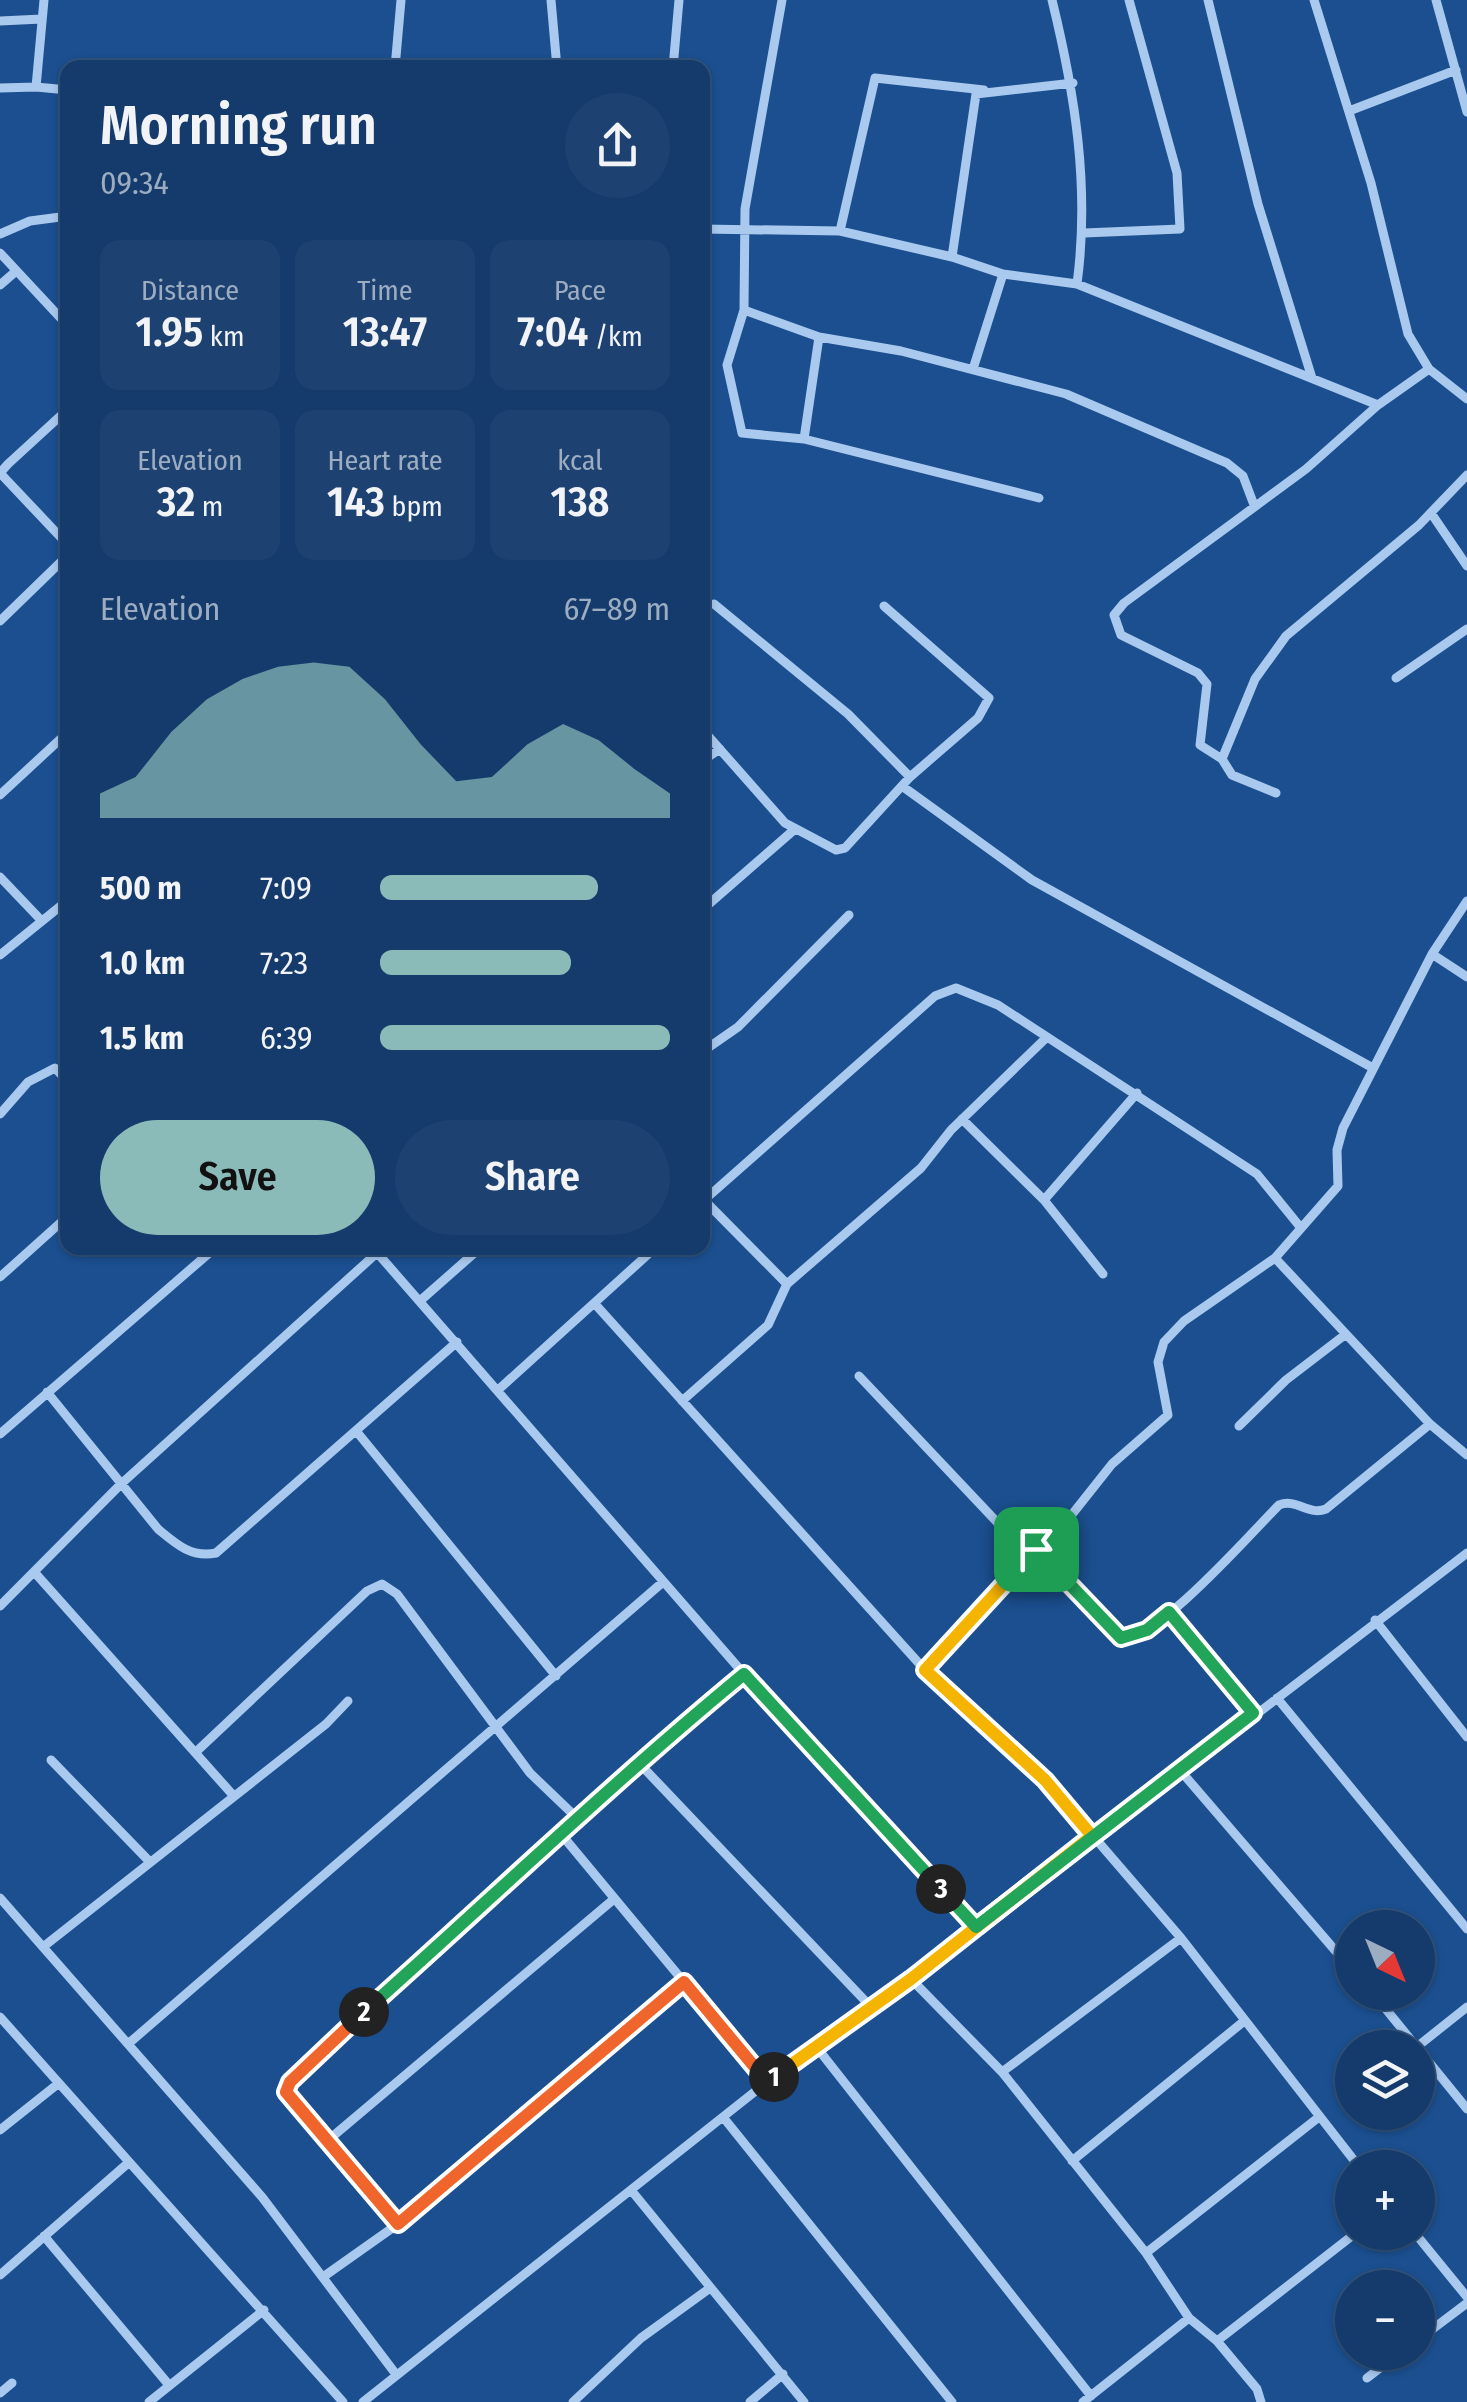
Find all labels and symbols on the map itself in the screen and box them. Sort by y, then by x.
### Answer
pin [994,1507,1079,1592]
pin: 3 [916,1864,966,1914]
north arrow [1335,1910,1435,2010]
pin: 2 [339,1987,389,2037]
pin: 1 [749,2052,799,2102]

